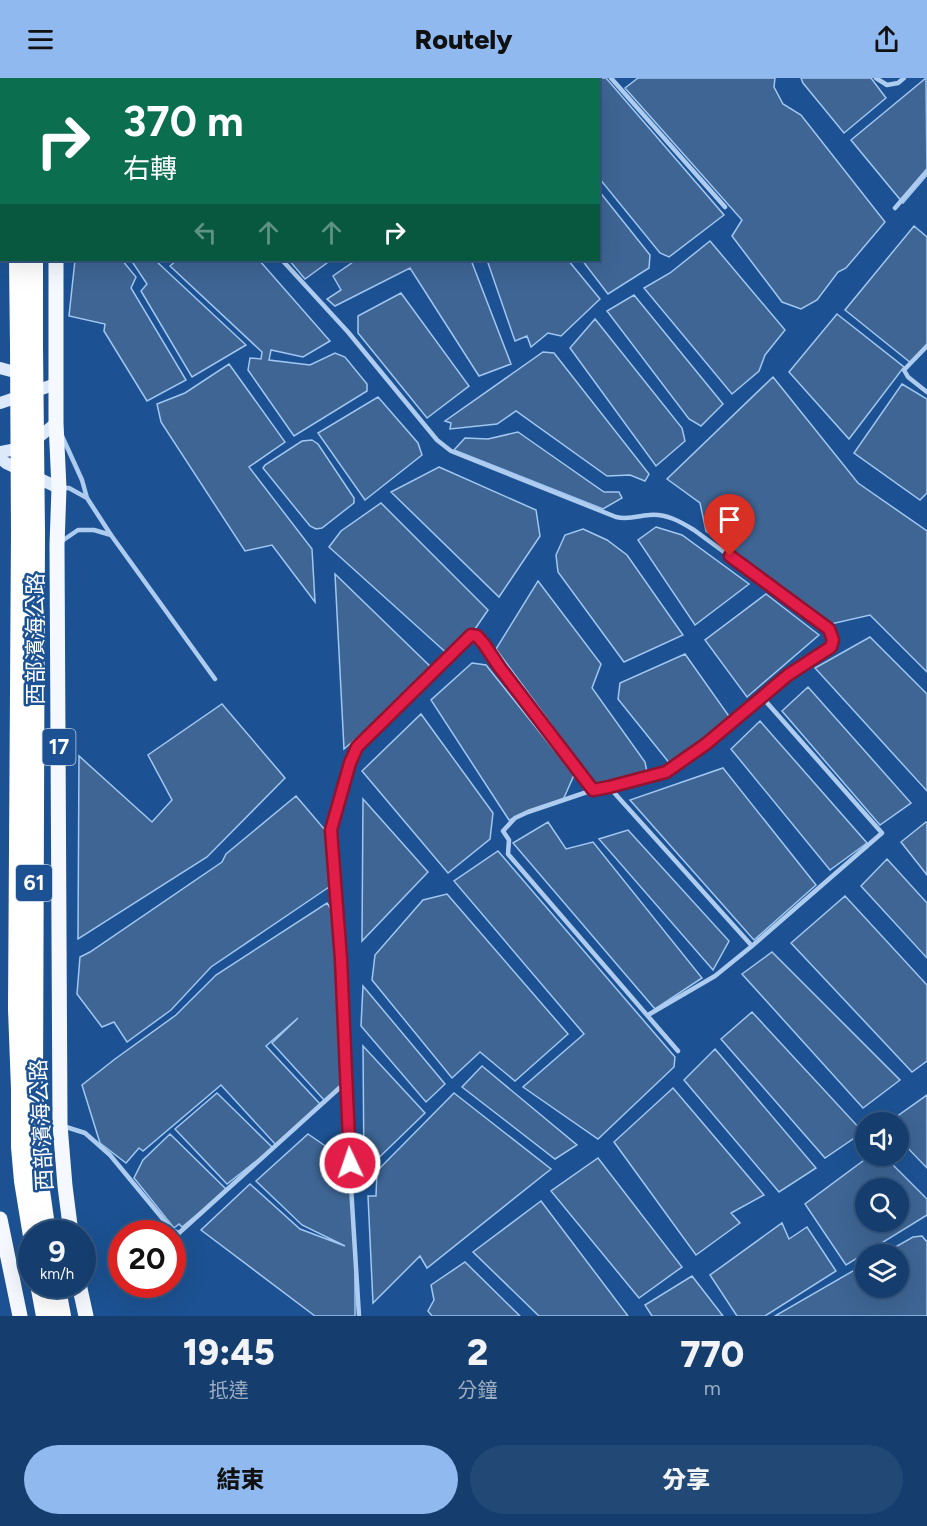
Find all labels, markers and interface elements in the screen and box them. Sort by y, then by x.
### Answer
icon: menu [24,23,57,56]
text: Routely [415,23,512,56]
icon: share [870,23,903,56]
text: 370 m [123,96,244,147]
icon: right [24,102,102,180]
text: 右轉 [123,152,177,185]
icon: left [189,216,222,249]
icon: ahead [252,216,285,249]
icon: ahead [315,216,348,249]
icon: right [378,216,411,249]
pin [704,494,755,556]
icon: arrive [713,503,746,536]
street label: 西部濱海公路 [22,573,49,705]
road number: 17 [42,729,76,765]
road number: 61 [16,865,52,901]
street label: 西部濱海公路 [25,1058,58,1192]
map controls [855,1112,909,1298]
button: sound [855,1112,909,1166]
position arrow [318,1131,382,1195]
button: search [855,1178,909,1232]
speed limit sign: 20 [108,1220,186,1298]
text: 9 [48,1233,66,1270]
button: layers [855,1244,909,1298]
text: km/h [40,1265,74,1283]
text: 19:45 [183,1331,275,1374]
text: 2 [467,1331,488,1374]
text: 770 [680,1333,744,1376]
text: m [704,1376,721,1400]
text: 抵達 [209,1378,249,1402]
text: 分鐘 [458,1378,498,1402]
button: 結束 [24,1445,458,1514]
button: 分享 [470,1445,903,1514]

